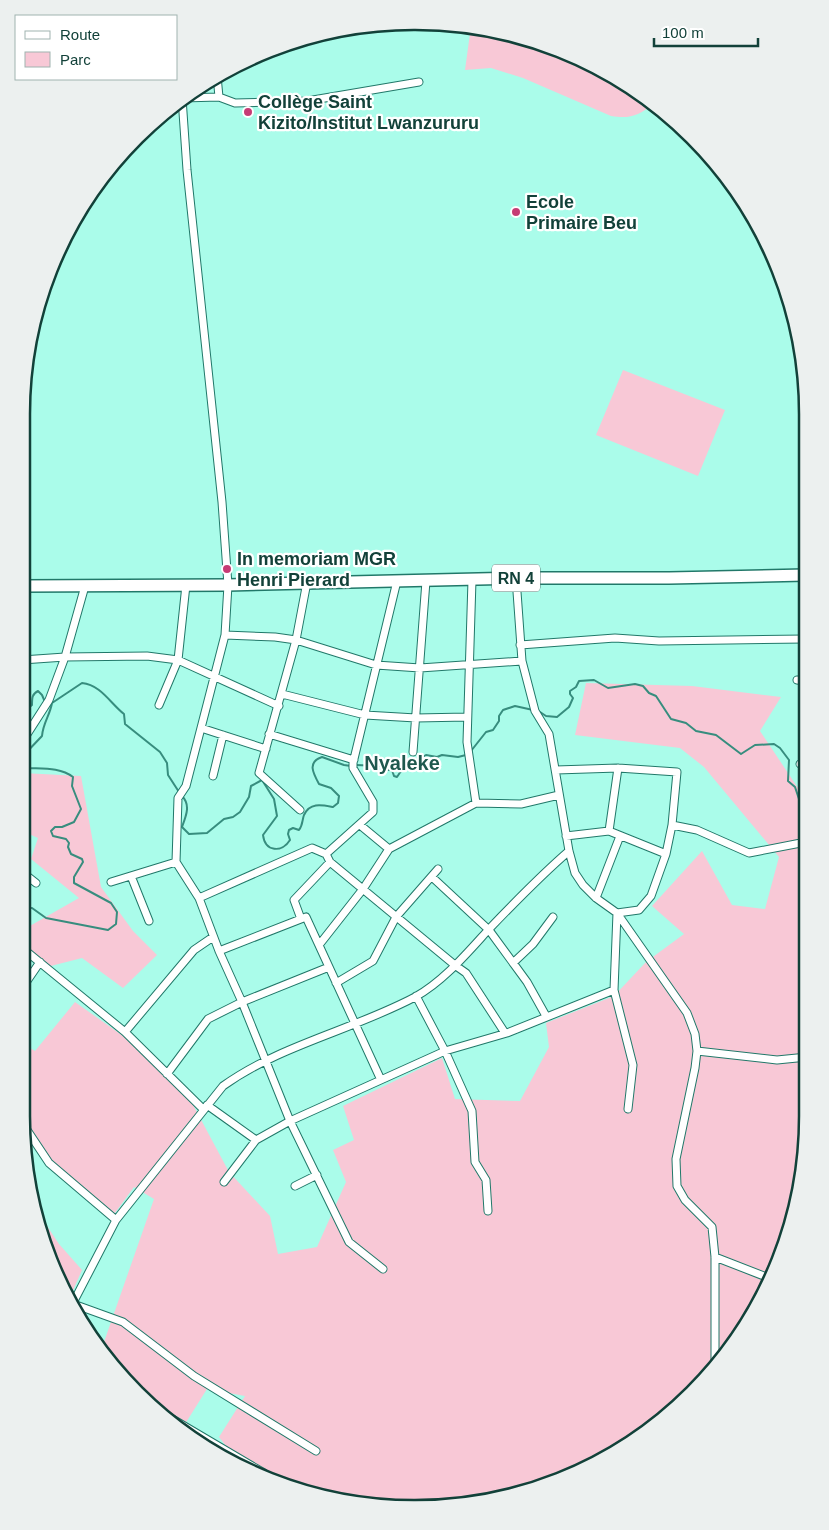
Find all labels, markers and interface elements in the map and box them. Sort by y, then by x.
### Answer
legend [15,15,178,80]
scale bar [654,15,758,47]
text: 100 m [662,24,704,41]
text: Route [60,26,100,43]
text: Parc [60,51,91,68]
place label: Collège Saint Kizito/Institut Lwanzururu [258,92,479,133]
marker: Collège Saint Kizito/Institut Lwanzururu [242,106,254,118]
place label: Ecole Primaire Beu [526,192,637,233]
marker: Ecole Primaire Beu [510,206,522,218]
place label: In memoriam MGR Henri Pierard [237,549,396,590]
marker: In memoriam MGR Henri Pierard [221,563,233,575]
road number: RN 4 [492,564,540,592]
district label: Nyaleke [364,752,440,774]

